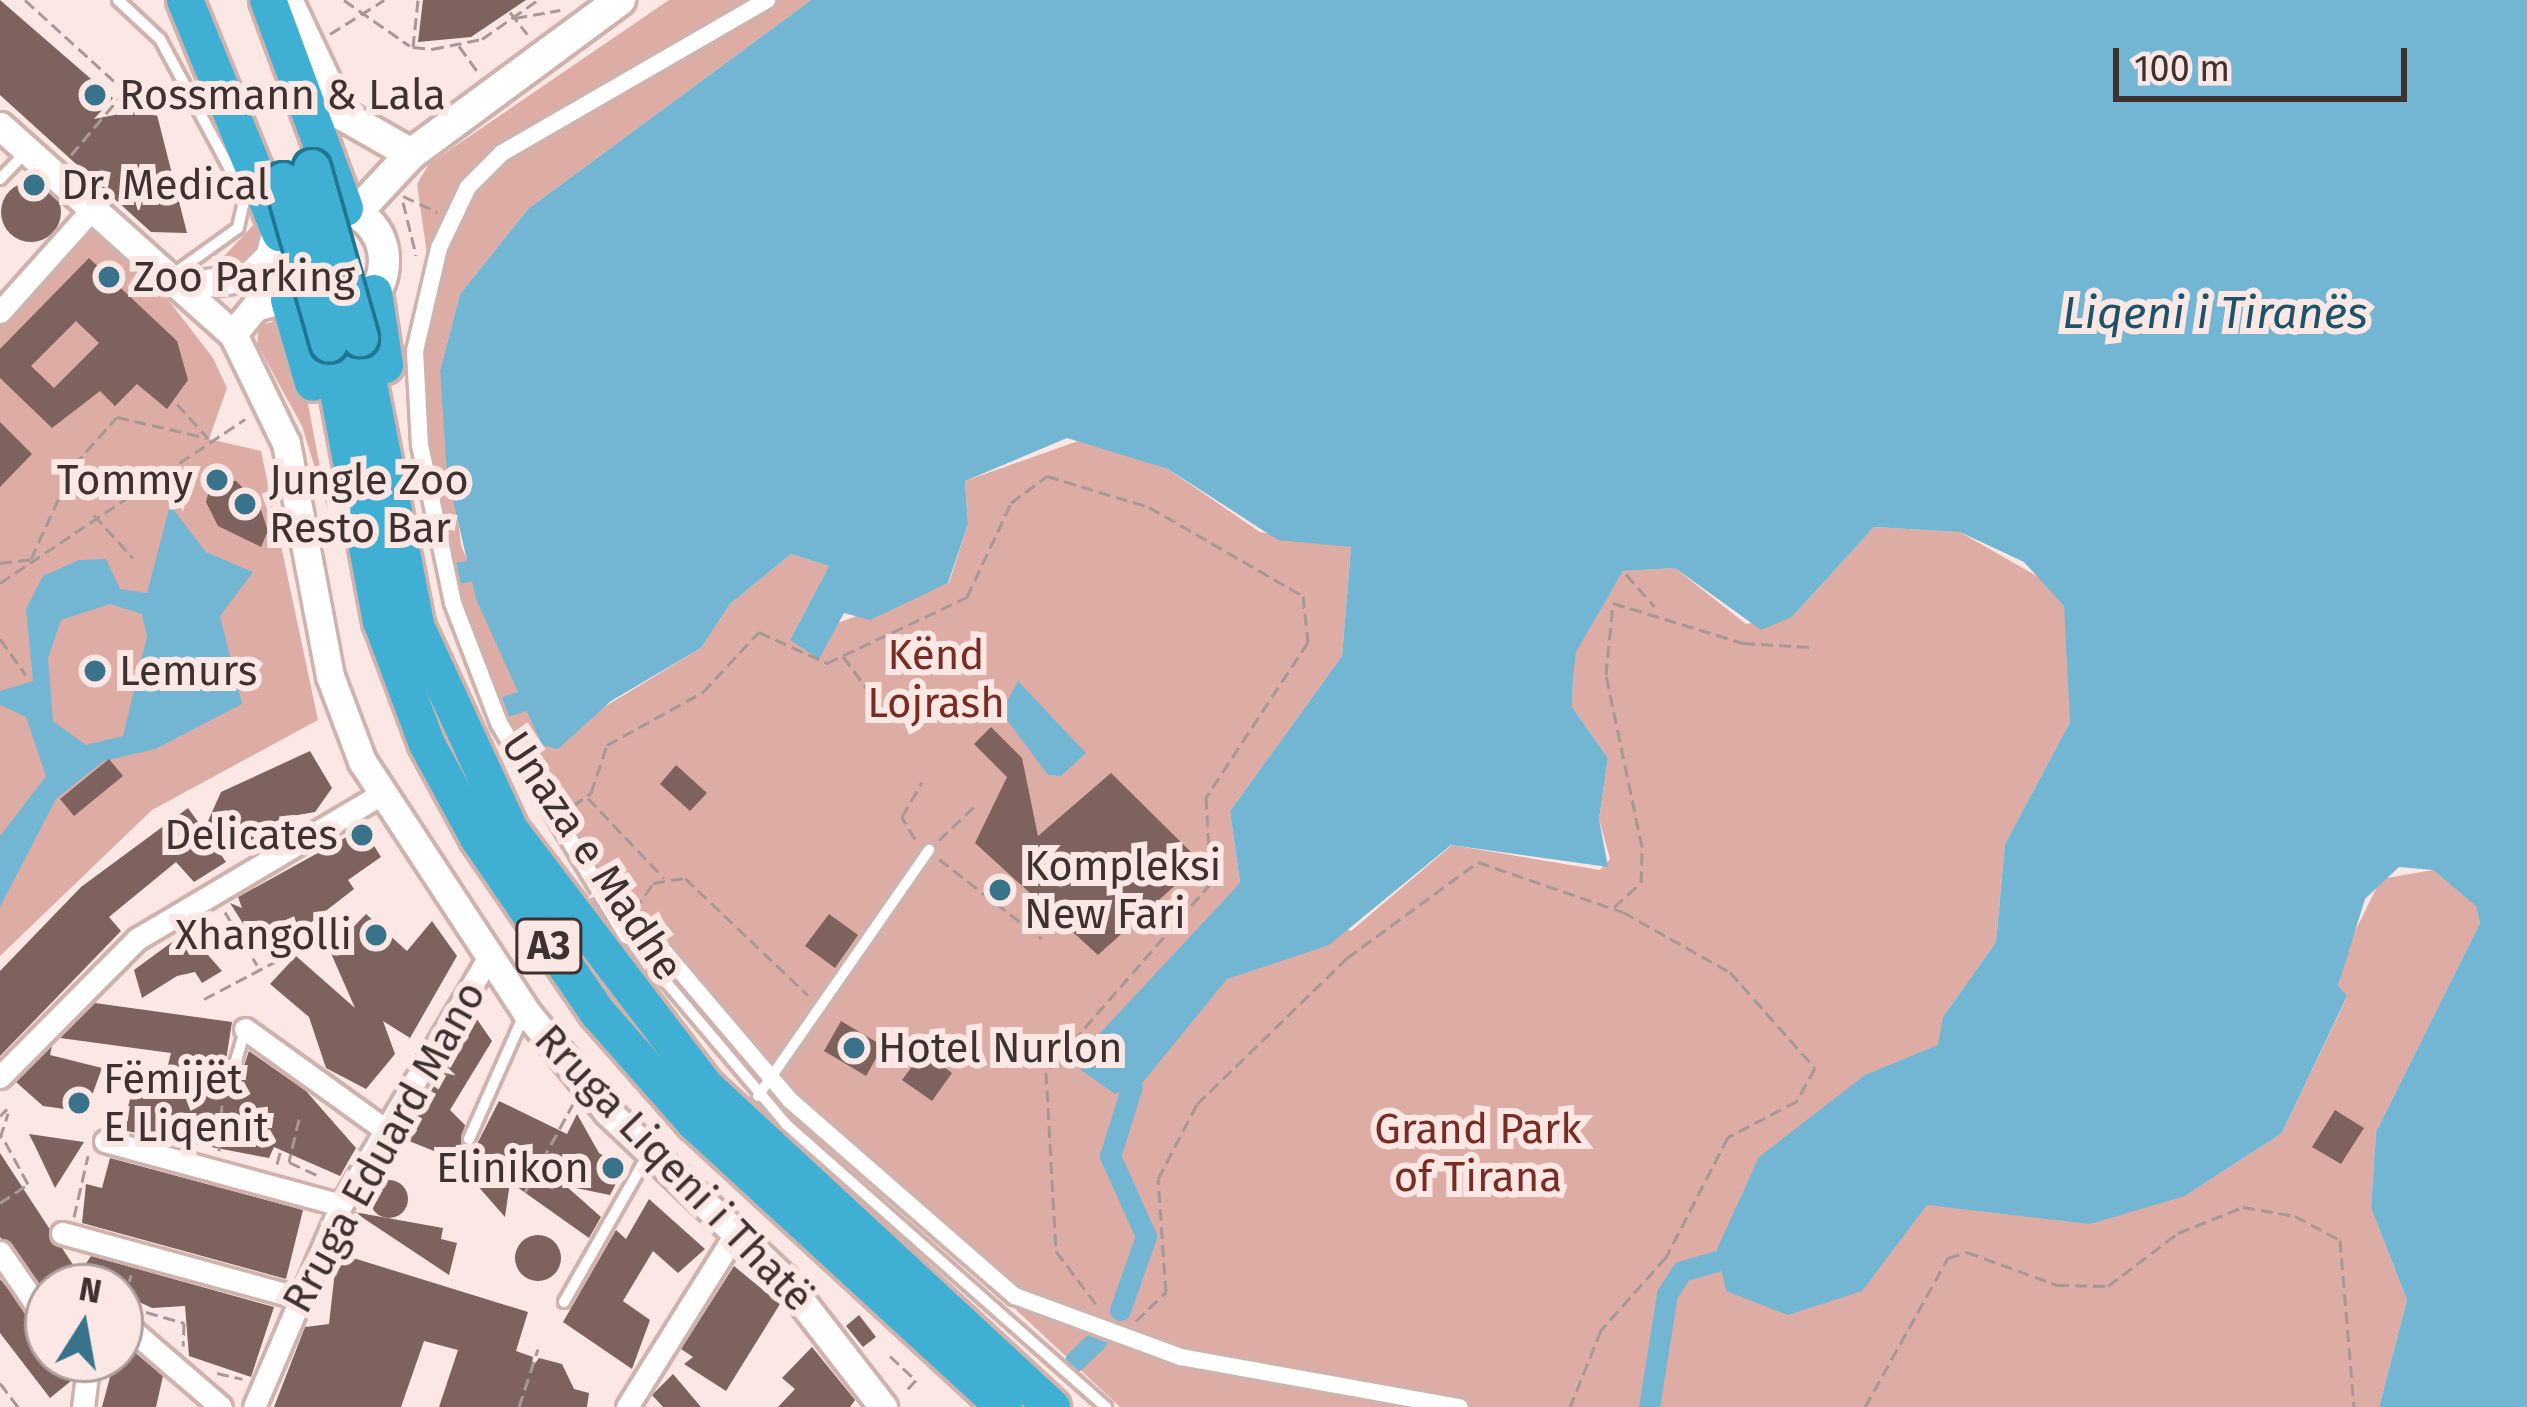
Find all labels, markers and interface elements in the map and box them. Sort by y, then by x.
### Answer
scale bar [2119,24,2413,98]
text: 100 m [2134,47,2230,91]
place label: Rossmann & Lala [119,70,446,120]
marker: Rossmann & Lala [82,82,108,108]
place label: Dr. Medical [61,160,269,210]
marker: Dr. Medical [18,169,50,201]
place label: Zoo Parking [133,252,355,302]
marker: Zoo Parking [96,264,122,290]
water label: Liqeni i Tiranës [2062,287,2368,341]
place label: Tommy [57,455,193,505]
place label: Jungle Zoo Resto Bar [269,455,469,554]
marker: Tommy [204,467,230,493]
marker: Jungle Zoo Resto Bar [232,491,258,517]
park label: Kënd Lojrash [867,630,1005,728]
place label: Lemurs [119,646,257,696]
marker: Lemurs [82,658,108,684]
street label: Unaza e Madhe [490,722,694,990]
place label: Delicates [164,810,338,860]
marker: Delicates [349,822,375,848]
place label: Kompleksi New Fari [1024,841,1221,940]
marker: Kompleksi New Fari [987,877,1013,903]
place label: Xhangolli [175,910,352,960]
road number: A3 [513,913,585,979]
marker: Xhangolli [363,922,389,948]
street label: Rruga Eduard Mano [272,973,496,1321]
street label: Rruga Liqeni i Thatë [524,1014,824,1322]
place label: Hotel Nurlon [878,1023,1123,1073]
marker: Hotel Nurlon [841,1035,867,1061]
place label: Fëmijët E Liqenit [103,1054,269,1152]
marker: Fëmijët E Liqenit [66,1090,92,1116]
park label: Grand Park of Tirana [1374,1104,1582,1202]
place label: Elinikon [436,1143,589,1193]
marker: Elinikon [600,1155,626,1181]
north arrow [24,1263,144,1383]
text: N [76,1269,105,1312]

